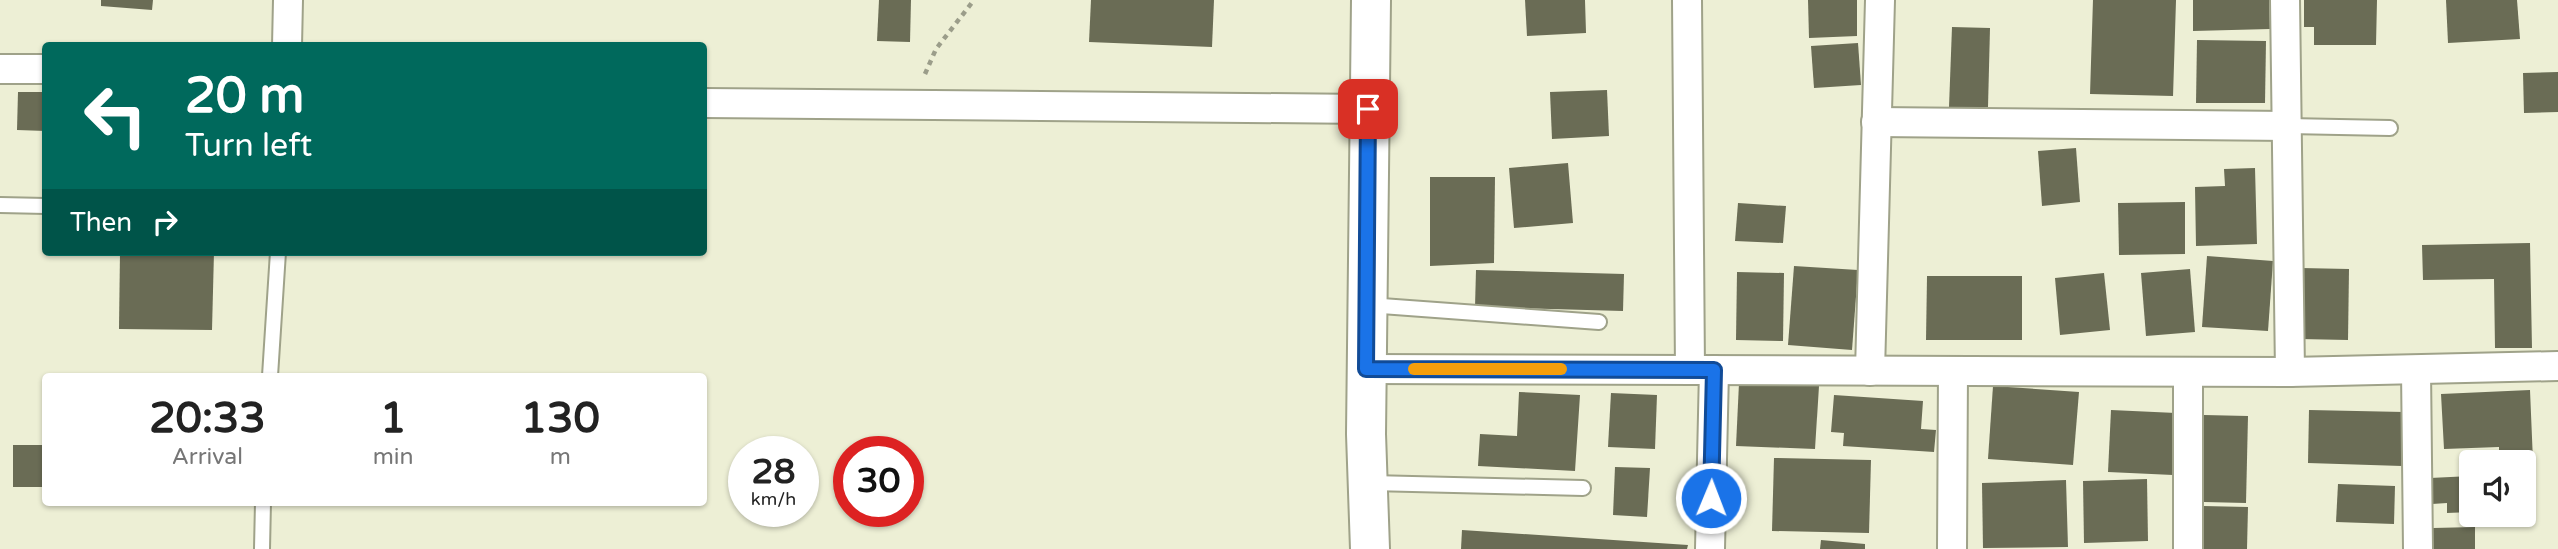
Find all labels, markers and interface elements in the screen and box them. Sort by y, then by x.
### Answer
text: 20 m [185,67,304,126]
icon: left [70,70,161,161]
pin [1338,79,1398,139]
icon: arrive [1349,90,1387,128]
text: Turn left [185,127,312,165]
icon: right [146,203,184,241]
text: Then [70,207,132,238]
text: 20:33 [149,393,266,444]
text: 1 [380,393,406,444]
text: 130 [521,393,600,444]
speed limit sign: 30 [833,436,924,527]
text: Arrival [172,443,243,471]
text: min [373,443,414,471]
text: m [550,443,571,471]
map controls [2459,450,2536,527]
button: sound [2459,450,2536,527]
text: 28 [752,451,795,493]
position arrow [1674,461,1748,535]
text: km/h [751,488,796,510]

